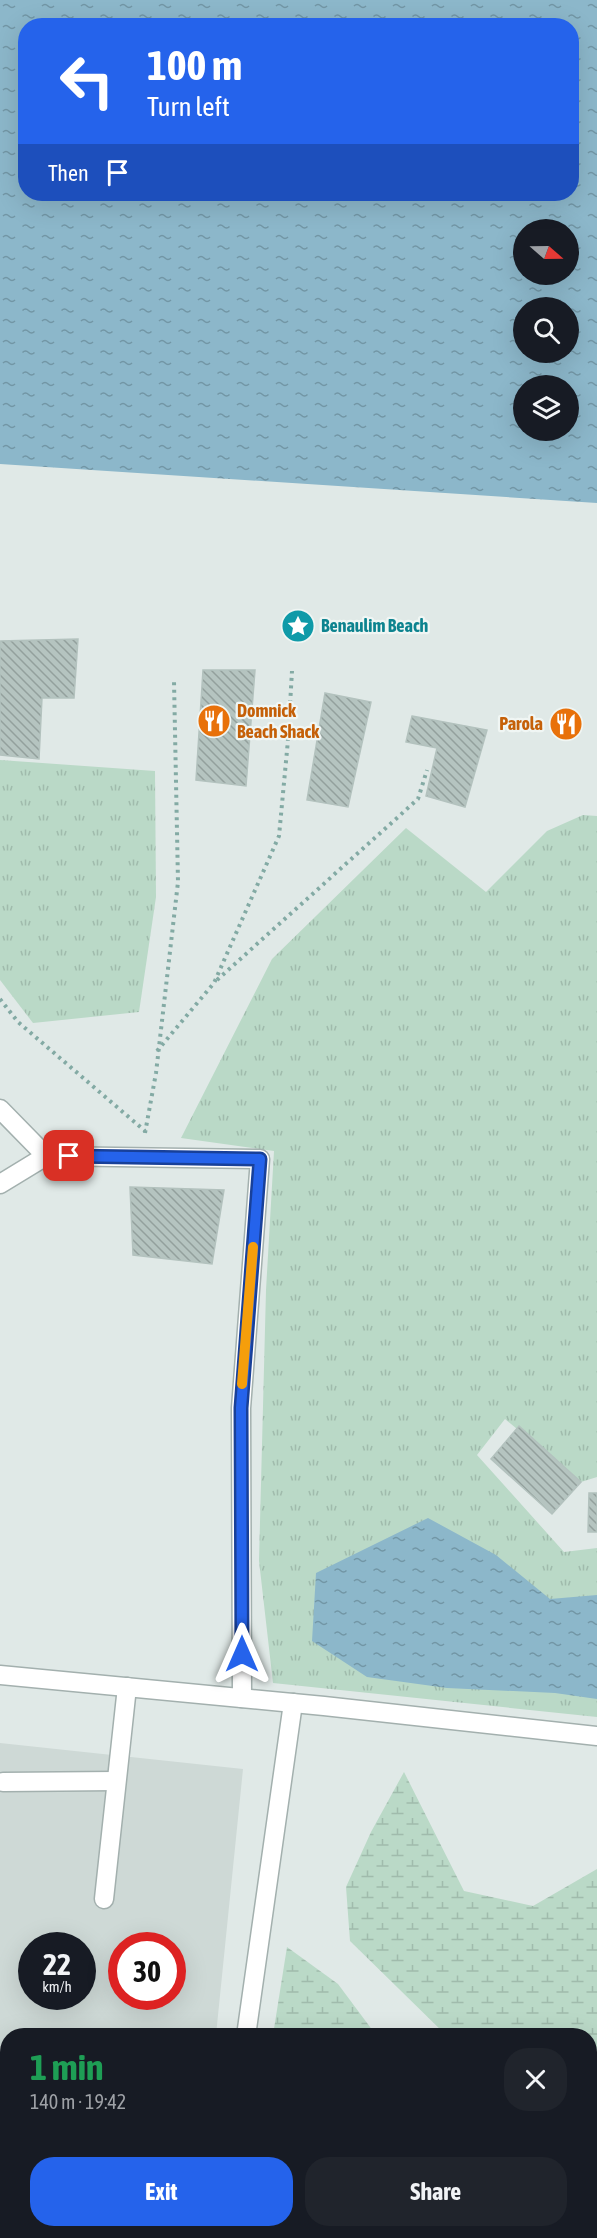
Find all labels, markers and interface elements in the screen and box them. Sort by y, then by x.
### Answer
text: 100 m [147,41,242,89]
icon: left [48,42,126,120]
text: Turn left [147,91,230,122]
icon: arrive [101,156,134,189]
text: Then [48,160,89,186]
north arrow [513,219,579,285]
map controls [513,219,579,441]
button: search [513,297,579,363]
button: layers [513,375,579,441]
place icon: Benaulim Beach [280,608,316,644]
place label: Benaulim Beach [321,615,429,636]
place label: Domnick Beach Shack [237,700,320,742]
restaurant icon: Domnick Beach Shack [196,703,232,739]
restaurant icon: Parola [548,706,584,742]
place label: Parola [499,713,543,734]
pin [43,1130,94,1181]
icon: arrive [52,1139,85,1172]
position arrow [210,1622,274,1686]
speed limit sign: 30 [108,1932,186,2010]
text: 22 [43,1947,71,1981]
text: km/h [42,1978,72,1995]
text: 1 min [30,2046,104,2088]
button: close [504,2048,567,2111]
text: 140 m · 19:42 [30,2090,126,2113]
button: Exit [30,2157,293,2226]
button: Share [305,2157,567,2226]

